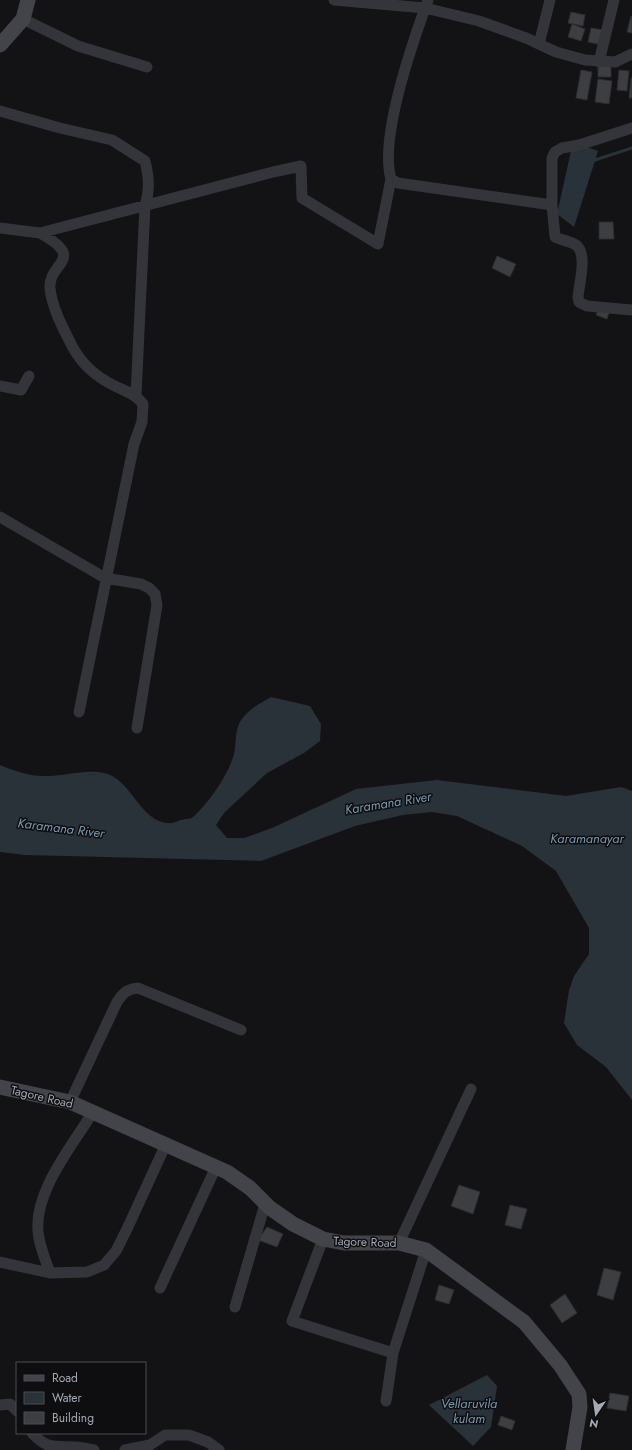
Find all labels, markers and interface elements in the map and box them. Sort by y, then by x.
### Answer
water label: Karamana River [343,787,433,819]
water label: Karamana River [17,813,106,843]
water label: Karamanayar [550,829,625,848]
street label: Tagore Road [9,1081,75,1113]
street label: Tagore Road [333,1232,397,1252]
legend [16,1362,146,1434]
text: Road [52,1369,78,1387]
text: Water [52,1389,83,1407]
water label: Vellaruvila kulam [441,1394,497,1428]
north arrow [576,1394,616,1434]
text: Building [52,1409,94,1427]
text: N [588,1415,600,1433]

